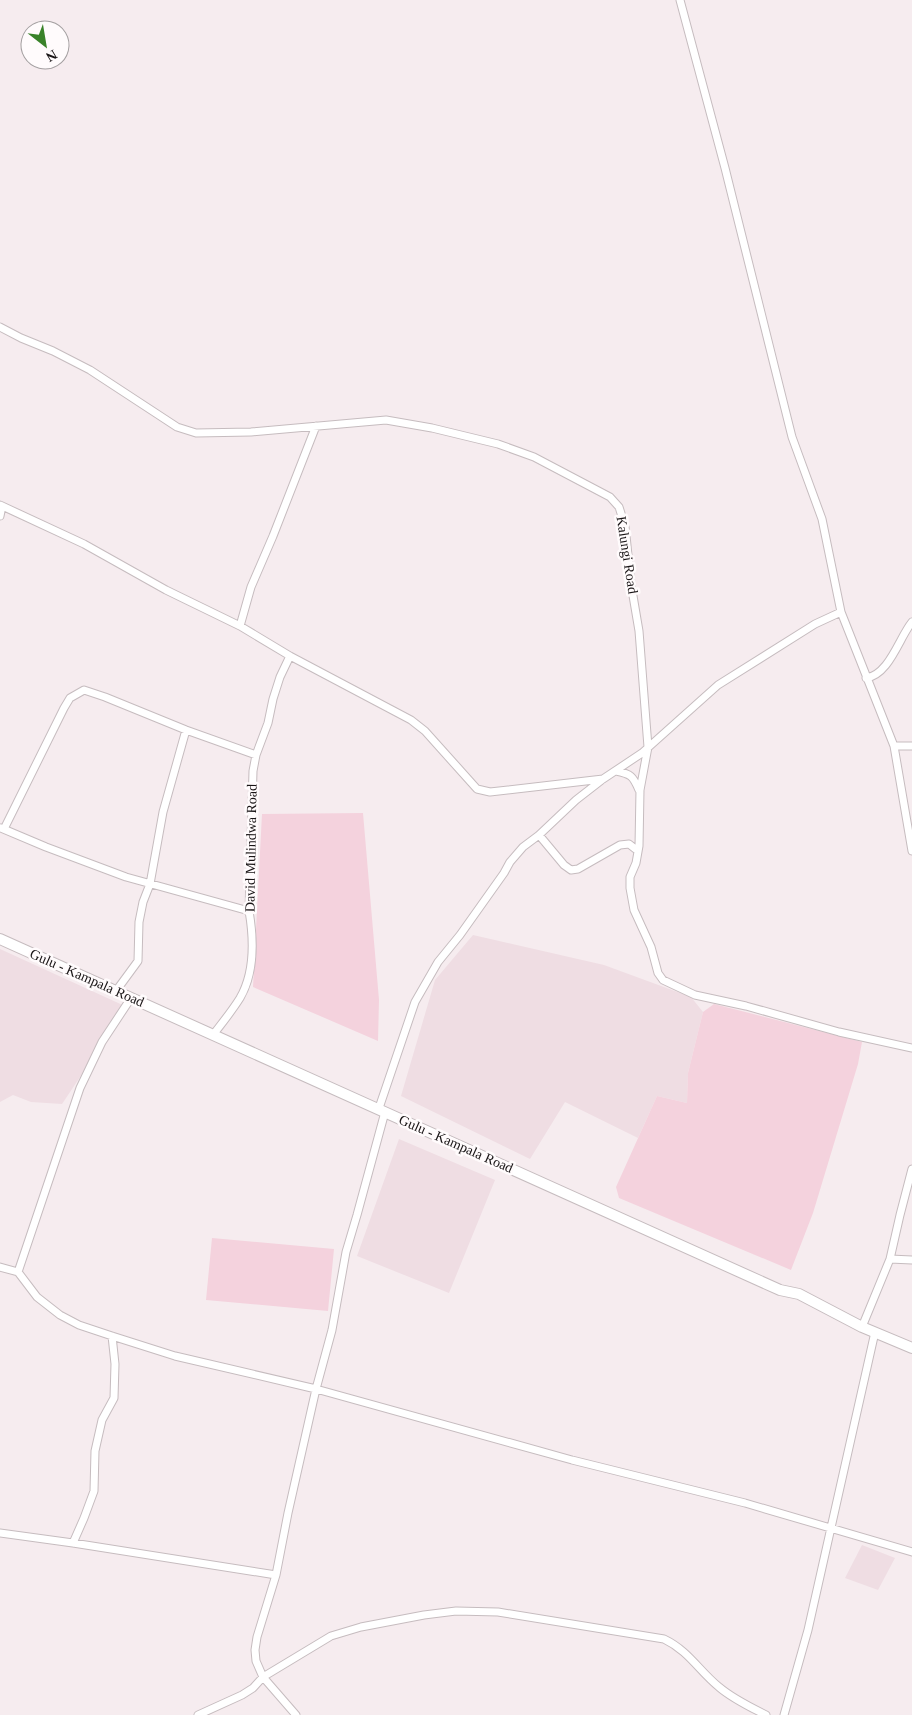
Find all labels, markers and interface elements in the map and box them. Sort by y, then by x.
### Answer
north arrow [20,20,70,70]
text: N [43,47,60,65]
street label: Kalungi Road [613,515,641,595]
street label: David Mulindwa Road [242,784,260,912]
street label: Gulu - Kampala Road [28,946,146,1010]
street label: Gulu - Kampala Road [397,1112,515,1176]

